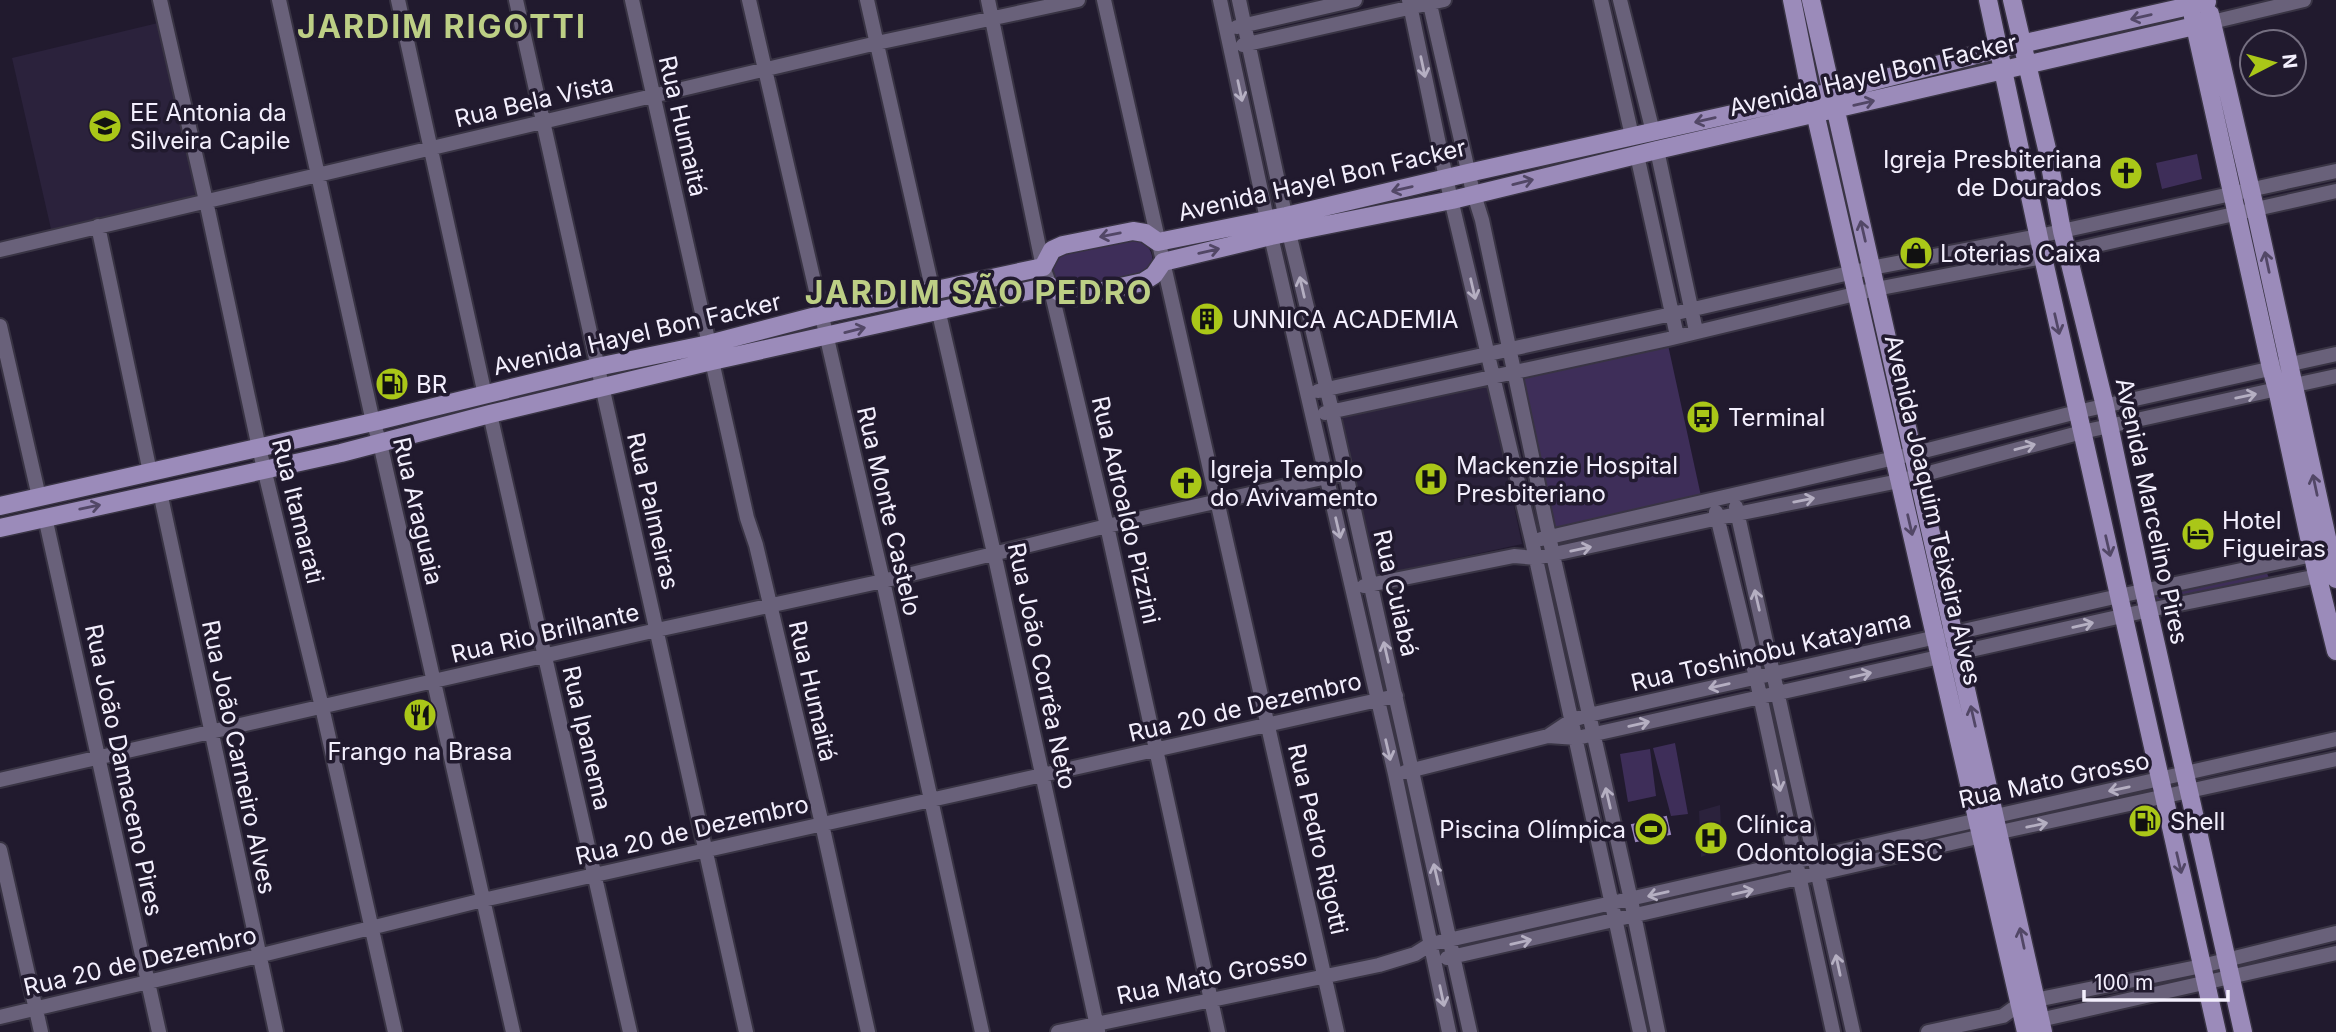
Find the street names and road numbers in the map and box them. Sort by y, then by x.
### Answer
street label: Avenida Hayel Bon Facker [1726,28,2020,122]
street label: Rua Humaitá [653,53,713,199]
street label: Rua Bela Vista [452,69,616,133]
street label: Avenida Hayel Bon Facker [1175,133,1469,227]
street label: Avenida Hayel Bon Facker [490,287,784,381]
street label: Avenida Joaquim Teixeira Alves [1879,332,1987,688]
street label: Avenida Marcelino Pires [2110,375,2194,647]
street label: Rua Adroaldo Pizzini [1086,393,1166,627]
street label: Rua Monte Castelo [851,403,927,619]
street label: Rua Palmeiras [621,430,685,592]
street label: Rua Araguaia [387,434,449,588]
street label: Rua Itamarati [266,435,330,587]
street label: Rua Cuiabá [1367,527,1425,659]
street label: Rua João Corrêa Neto [1002,540,1082,792]
street label: Rua Rio Brilhante [448,597,642,669]
street label: Rua Toshinobu Katayama [1628,605,1914,697]
street label: Rua João Carneiro Alves [196,617,282,897]
street label: Rua Humaitá [783,618,843,764]
street label: Rua João Damaceno Pires [79,621,169,919]
street label: Rua Ipanema [556,663,618,813]
street label: Rua 20 de Dezembro [1126,666,1364,748]
street label: Rua Pedro Rigotti [1282,741,1354,937]
street label: Rua Mato Grosso [1956,746,2152,814]
street label: Rua 20 de Dezembro [573,789,811,871]
street label: Rua 20 de Dezembro [21,920,259,1002]
street label: Rua Mato Grosso [1114,942,1310,1010]

